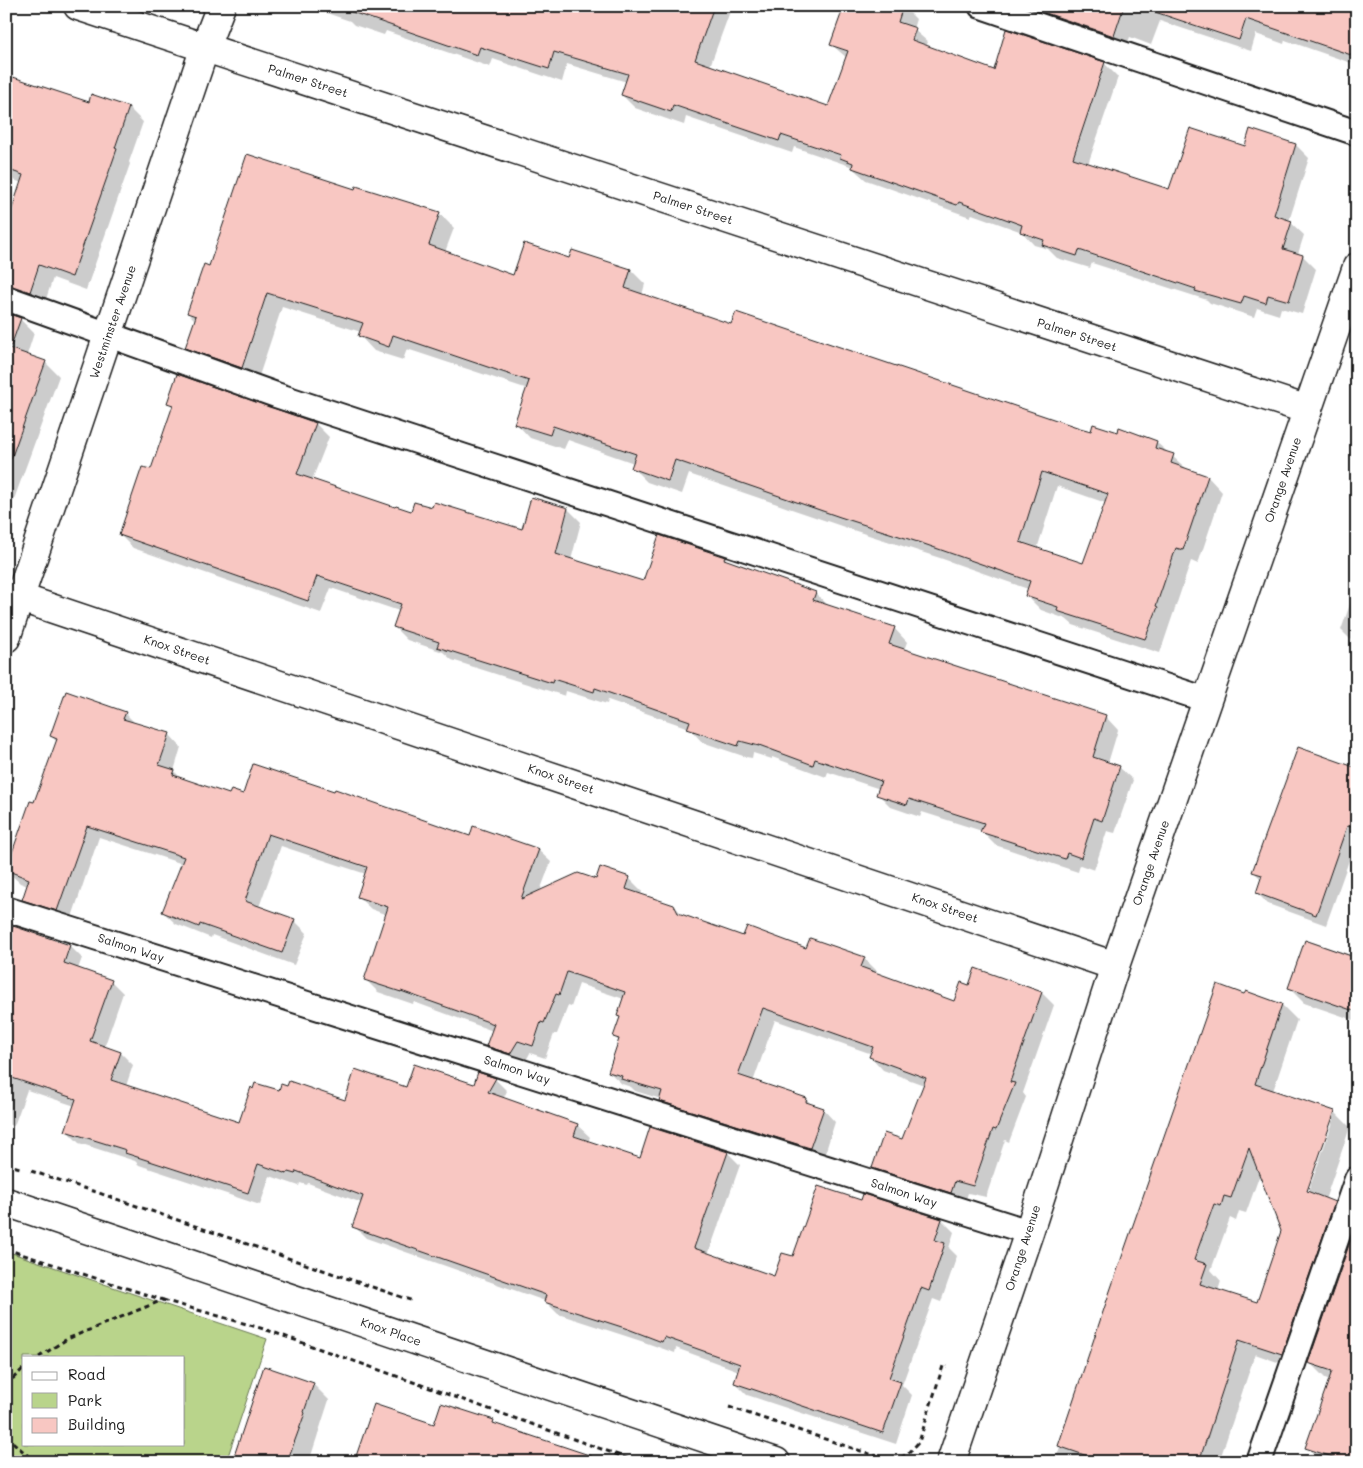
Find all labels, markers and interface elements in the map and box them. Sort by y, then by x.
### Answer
street label: Palmer Street [266,60,350,100]
street label: Palmer Street [651,187,735,227]
street label: Westminster Avenue [85,263,139,380]
street label: Palmer Street [1035,314,1119,354]
street label: Orange Avenue [1260,435,1304,525]
street label: Knox Street [142,630,213,668]
street label: Knox Street [526,759,597,797]
street label: Orange Avenue [1128,818,1172,908]
street label: Knox Street [910,888,981,926]
street label: Salmon Way [96,929,166,965]
street label: Salmon Way [482,1051,552,1087]
street label: Salmon Way [869,1174,939,1210]
street label: Orange Avenue [1001,1203,1043,1293]
street label: Knox Place [359,1313,424,1349]
legend [22,1356,185,1446]
text: Road [68,1364,105,1384]
text: Park [68,1390,102,1410]
text: Building [68,1414,125,1434]

